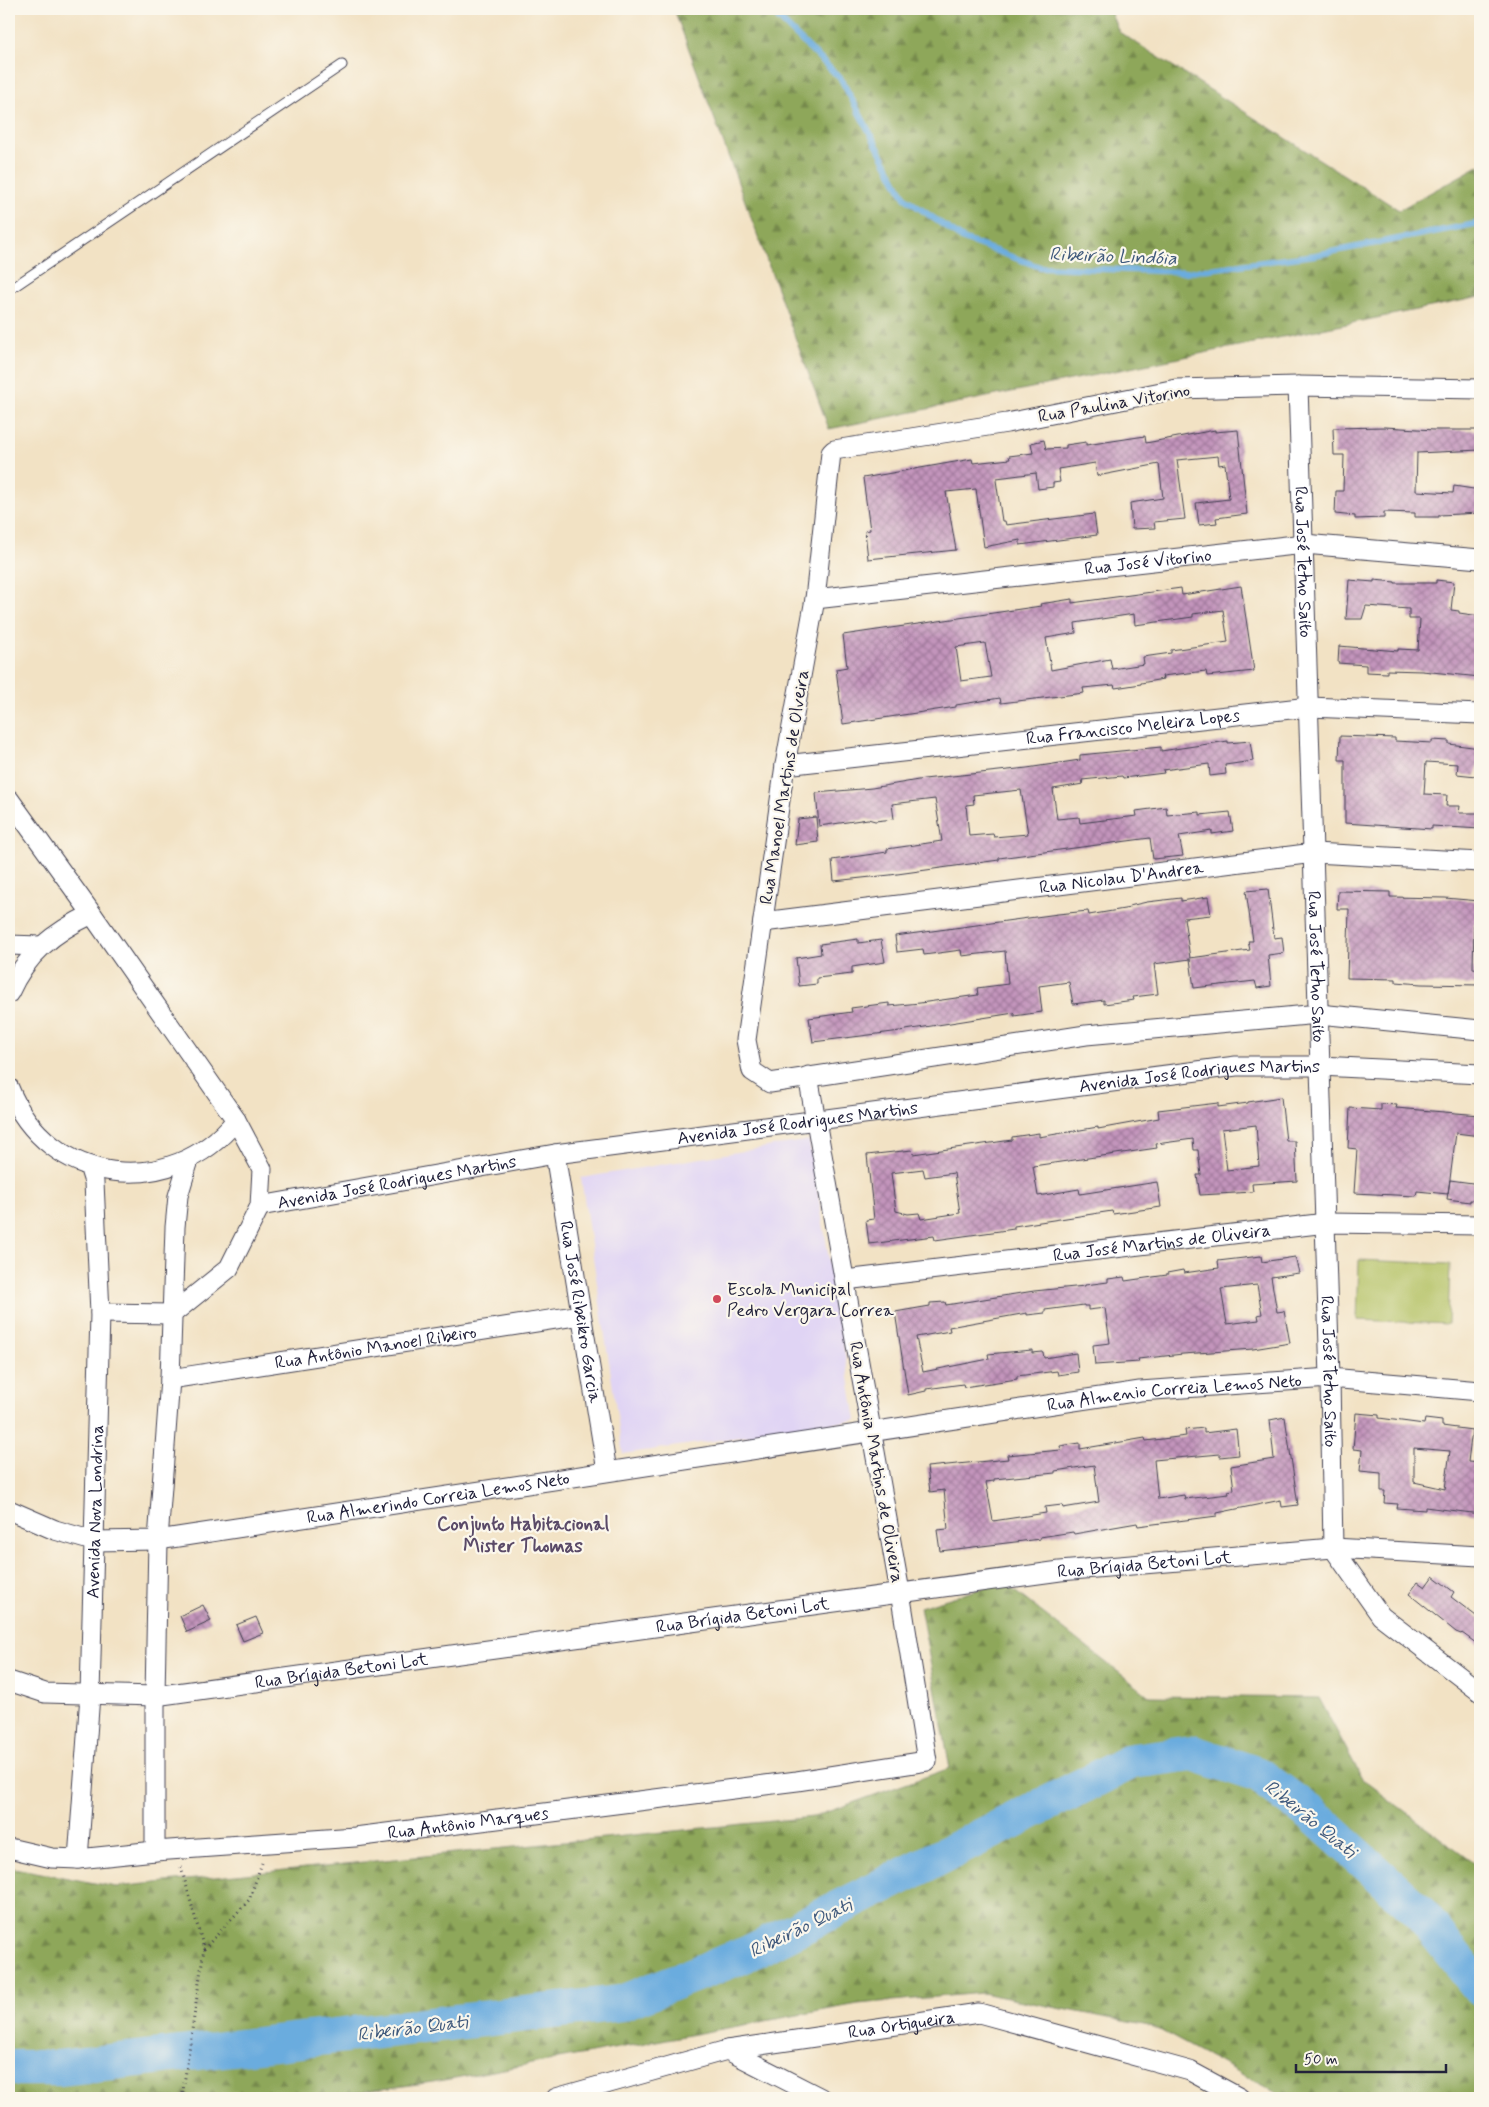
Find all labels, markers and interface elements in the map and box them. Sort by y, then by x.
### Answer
water label: Ribeirão Lindóia [1049,242,1178,271]
street label: Rua Paulina Vitorino [1036,379,1192,429]
street label: Rua José Tetuo Saito [1288,486,1317,638]
street label: Rua José Vitorino [1083,543,1213,582]
street label: Rua Manoel Martins de Olveira [755,668,815,906]
street label: Rua Francisco Meleira Lopes [1025,704,1241,751]
street label: Rua Nicolau D'Andrea [1038,856,1205,900]
street label: Rua José Tetuo Saito [1301,890,1330,1043]
street label: Avenida José Rodrigues Martins [1077,1055,1320,1099]
street label: Avenida José Rodrigues Martins [676,1096,919,1151]
street label: Avenida José Rodrigues Martins [276,1150,519,1216]
street label: Rua José Ribeikro Garcia [553,1219,607,1405]
street label: Rua José Martins de Oliveira [1052,1219,1272,1268]
place label: Escola Municipal Pedro Vergara Correa [727,1278,894,1324]
marker: Escola Municipal Pedro Vergara Correa [711,1293,723,1305]
street label: Rua José Tetuo Saito [1314,1295,1342,1448]
street label: Rua Antônio Manoel Ribeiro [273,1320,478,1376]
street label: Rua Antônia Martins de Oliveira [843,1339,909,1585]
street label: Rua Almenio Correia Lemos Neto [1046,1369,1302,1418]
street label: Avenida Nova Londrina [82,1424,110,1599]
street label: Rua Almerindo Correia Lemos Neto [305,1467,571,1530]
district label: Conjunto Habitacional Mister Thomas [437,1512,609,1559]
street label: Rua Brígida Betoni Lot [1056,1546,1233,1584]
street label: Rua Brígida Betoni Lot [655,1592,831,1640]
street label: Rua Brígida Betoni Lot [253,1647,430,1695]
water label: Ribeirão Quati [1259,1774,1363,1866]
street label: Rua Antônio Marques [386,1802,550,1846]
water label: Ribeirão Quati [745,1892,859,1964]
street label: Rua Ortigueira [847,2006,957,2045]
water label: Ribeirão Quati [355,2009,472,2048]
scale bar [1296,2042,1446,2074]
text: 50 m [1304,2050,1338,2070]

